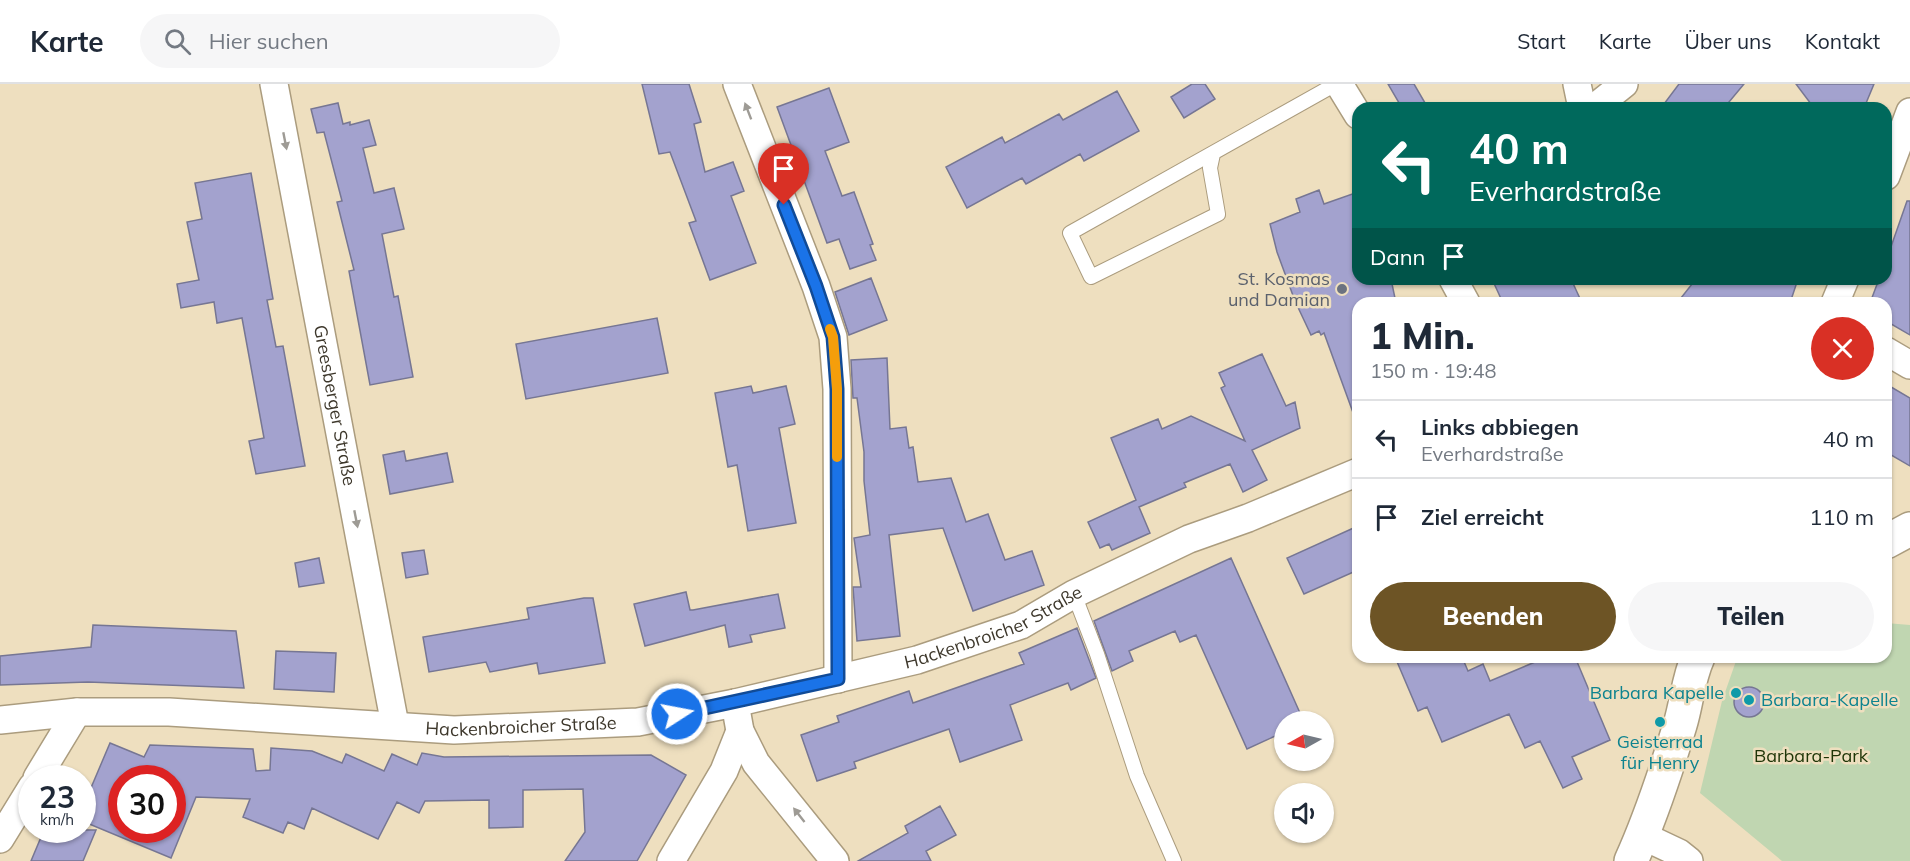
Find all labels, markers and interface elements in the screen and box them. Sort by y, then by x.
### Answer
search box [140,14,560,68]
text: Karte [30,24,104,59]
icon: search [161,25,194,58]
text: Hier suchen [209,27,329,55]
text: Start [1517,28,1566,54]
text: Karte [1599,28,1651,54]
text: Über uns [1684,28,1772,54]
text: Kontakt [1805,28,1880,54]
one-way arrow [743,102,753,120]
text: 40 m [1469,122,1569,175]
icon: left [1370,126,1448,204]
one-way arrow [281,132,290,151]
pin [758,143,809,205]
icon: arrive [767,152,800,185]
text: Everhardstraße [1469,174,1662,208]
icon: arrive [1437,240,1470,273]
text: Dann [1370,243,1425,271]
place label: St. Kosmas und Damian [1228,267,1330,311]
marker: St. Kosmas und Damian [1335,282,1349,296]
text: 1 Min. [1370,313,1475,358]
button: close [1811,317,1874,380]
street label: Greesberger Straße [309,323,362,487]
text: 150 m · 19:48 [1370,358,1496,383]
text: Links abbiegen [1421,413,1579,441]
icon: left [1370,423,1403,456]
text: 40 m [1823,425,1874,453]
text: Everhardstraße [1421,441,1564,466]
icon: arrive [1370,501,1403,534]
text: Ziel erreicht [1421,503,1544,531]
text: 110 m [1809,503,1874,531]
one-way arrow [352,510,361,529]
street label: Hackenbroicher Straße [902,580,1086,674]
button: Beenden [1370,582,1616,651]
button: Teilen [1628,582,1874,651]
place label: Barbara Kapelle [1590,681,1724,704]
position arrow [645,682,709,746]
marker: Barbara Kapelle [1729,686,1743,700]
place label: Barbara-Kapelle [1761,688,1898,711]
marker: Barbara-Kapelle [1742,693,1756,707]
street label: Hackenbroicher Straße [425,711,617,741]
north arrow [1274,711,1334,771]
map controls [1274,711,1334,843]
marker: Geisterrad für Henry [1653,715,1667,729]
place label: Geisterrad für Henry [1617,730,1703,774]
park label: Barbara-Park [1754,744,1869,767]
speed limit sign: 30 [108,765,186,843]
text: 23 [39,778,75,816]
button: sound [1274,783,1334,843]
one-way arrow [792,807,805,823]
text: km/h [40,810,74,829]

